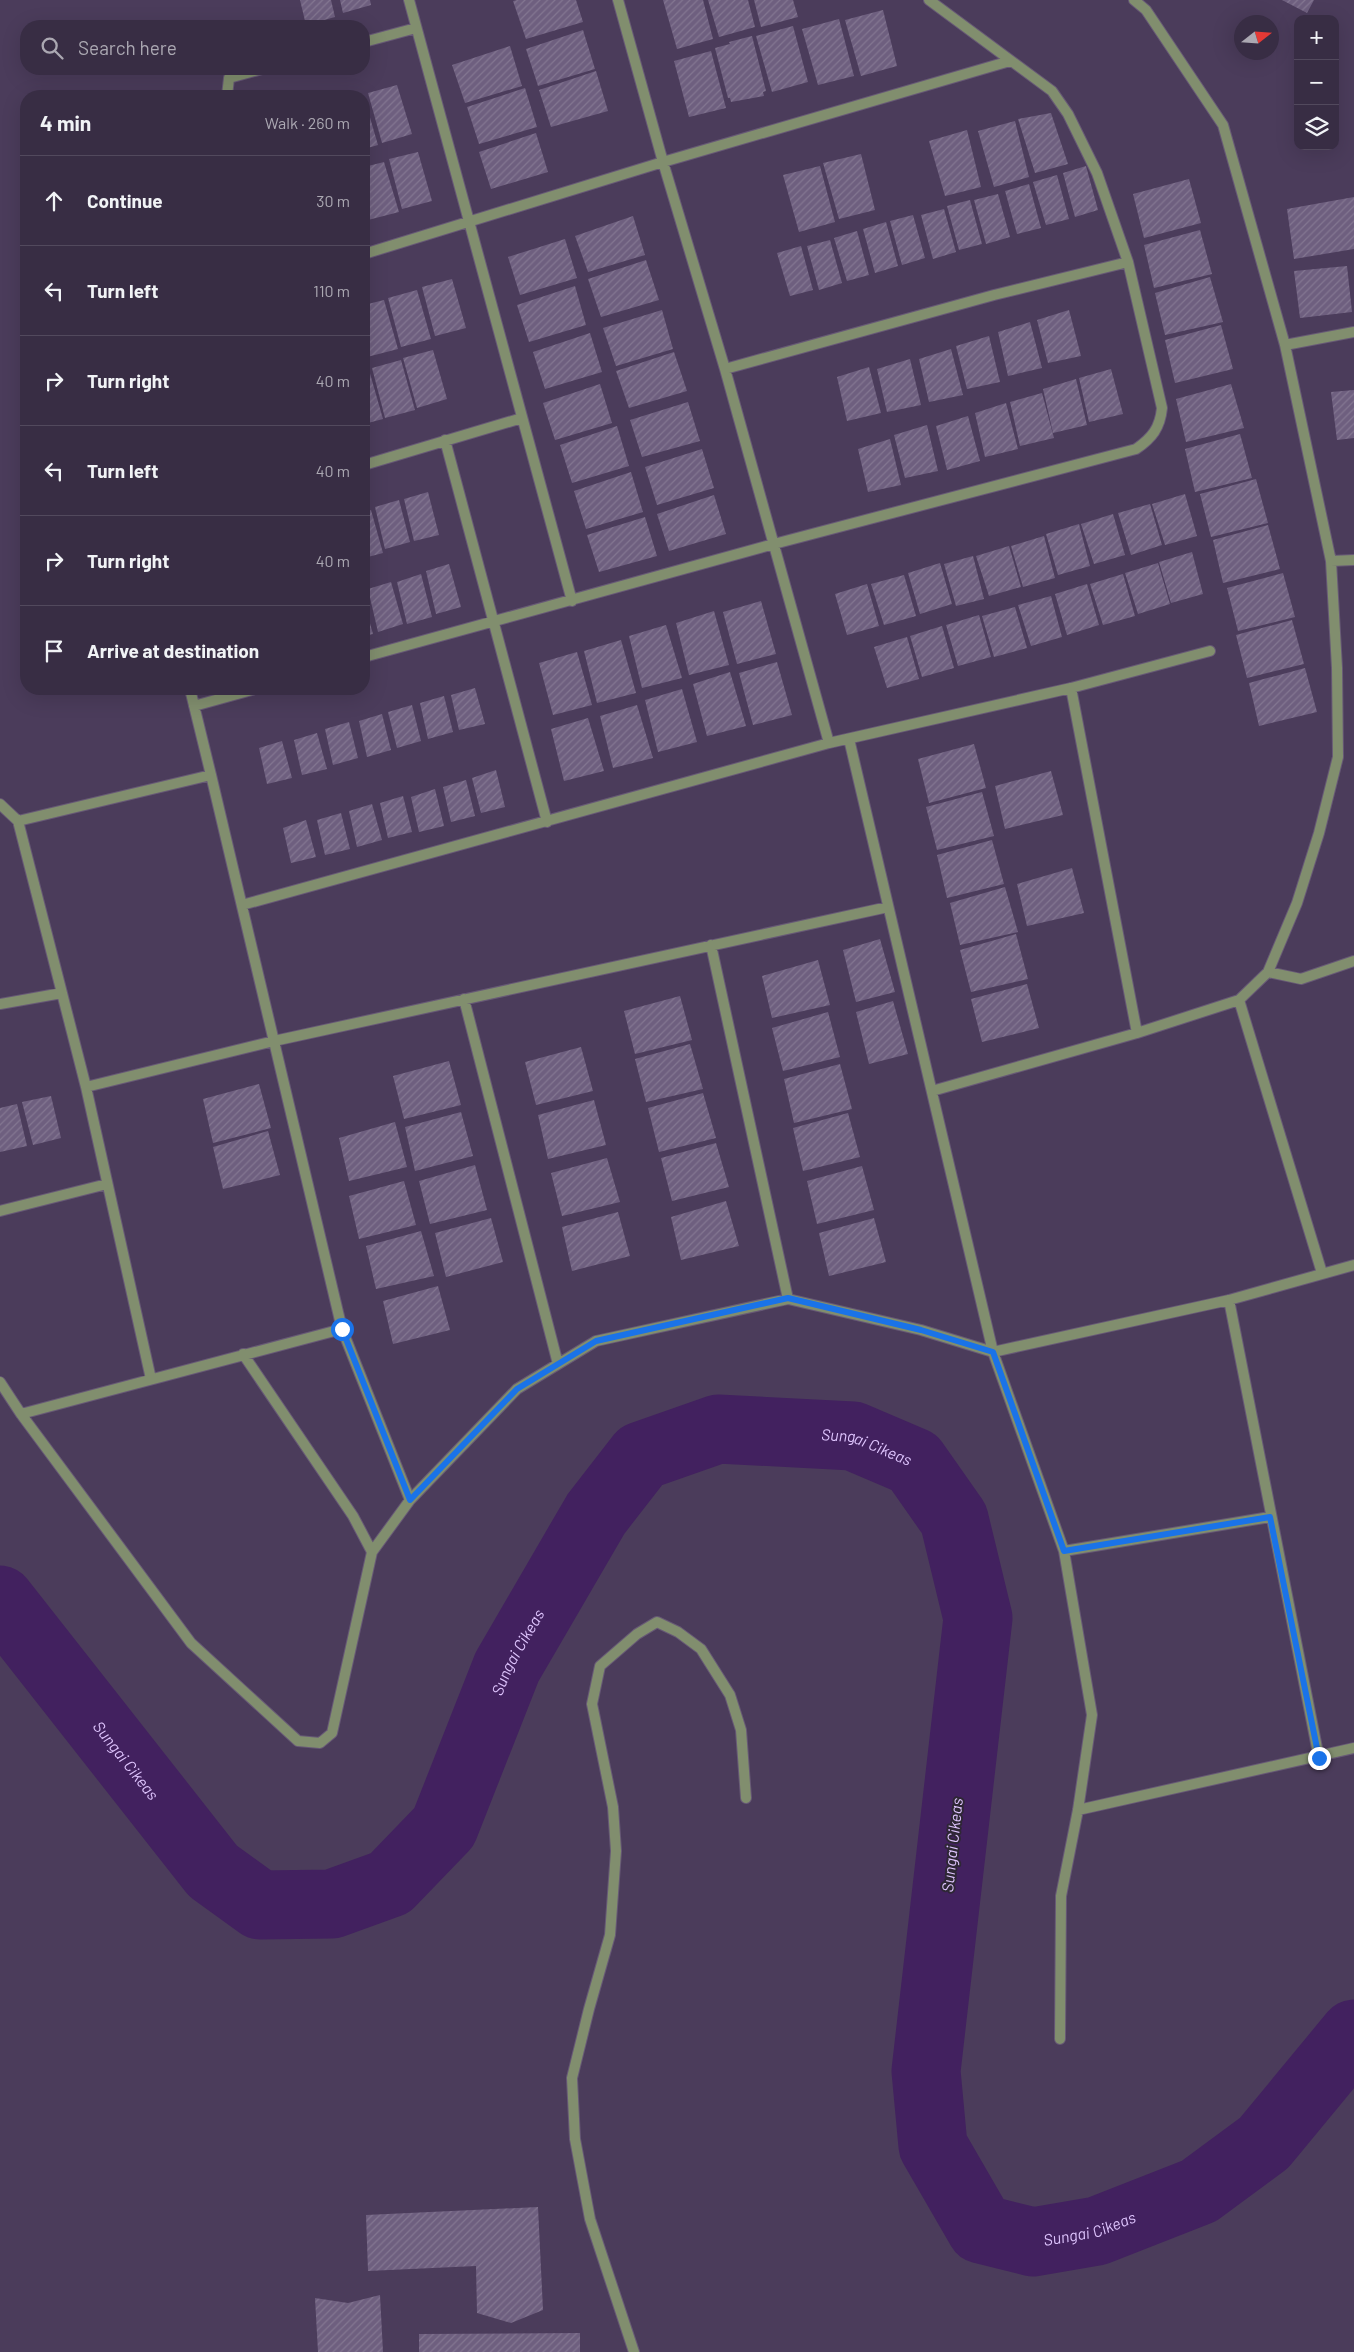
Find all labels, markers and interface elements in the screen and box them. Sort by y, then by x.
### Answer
north arrow [1234,15,1279,60]
map controls [1294,15,1339,150]
button: + [1294,15,1339,60]
search box [20,20,370,75]
icon: search [38,34,66,62]
text: Search here [78,36,177,59]
button: − [1294,60,1339,105]
button: layers [1294,105,1339,150]
text: 4 min [40,110,91,135]
text: Walk · 260 m [265,113,350,132]
icon: ahead [40,187,68,215]
text: Continue [87,189,163,212]
text: 30 m [316,191,350,210]
icon: left [40,277,68,305]
text: Turn left [87,279,158,302]
text: 110 m [313,281,350,300]
icon: right [40,367,68,395]
text: Turn right [87,369,169,392]
text: 40 m [316,371,350,390]
icon: left [40,457,68,485]
text: Turn left [87,459,158,482]
text: 40 m [316,461,350,480]
icon: right [40,547,68,575]
text: Turn right [87,549,169,572]
text: 40 m [316,551,350,570]
icon: arrive [40,637,68,665]
text: Arrive at destination [87,639,259,662]
route start [331,1318,354,1341]
water label: Sungai Cikeas [821,1424,915,1469]
water label: Sungai Cikeas [487,1605,548,1698]
water label: Sungai Cikeas [90,1717,164,1804]
route end [1308,1747,1331,1770]
water label: Sungai Cikeas [937,1796,966,1893]
water label: Sungai Cikeas [1042,2207,1138,2249]

